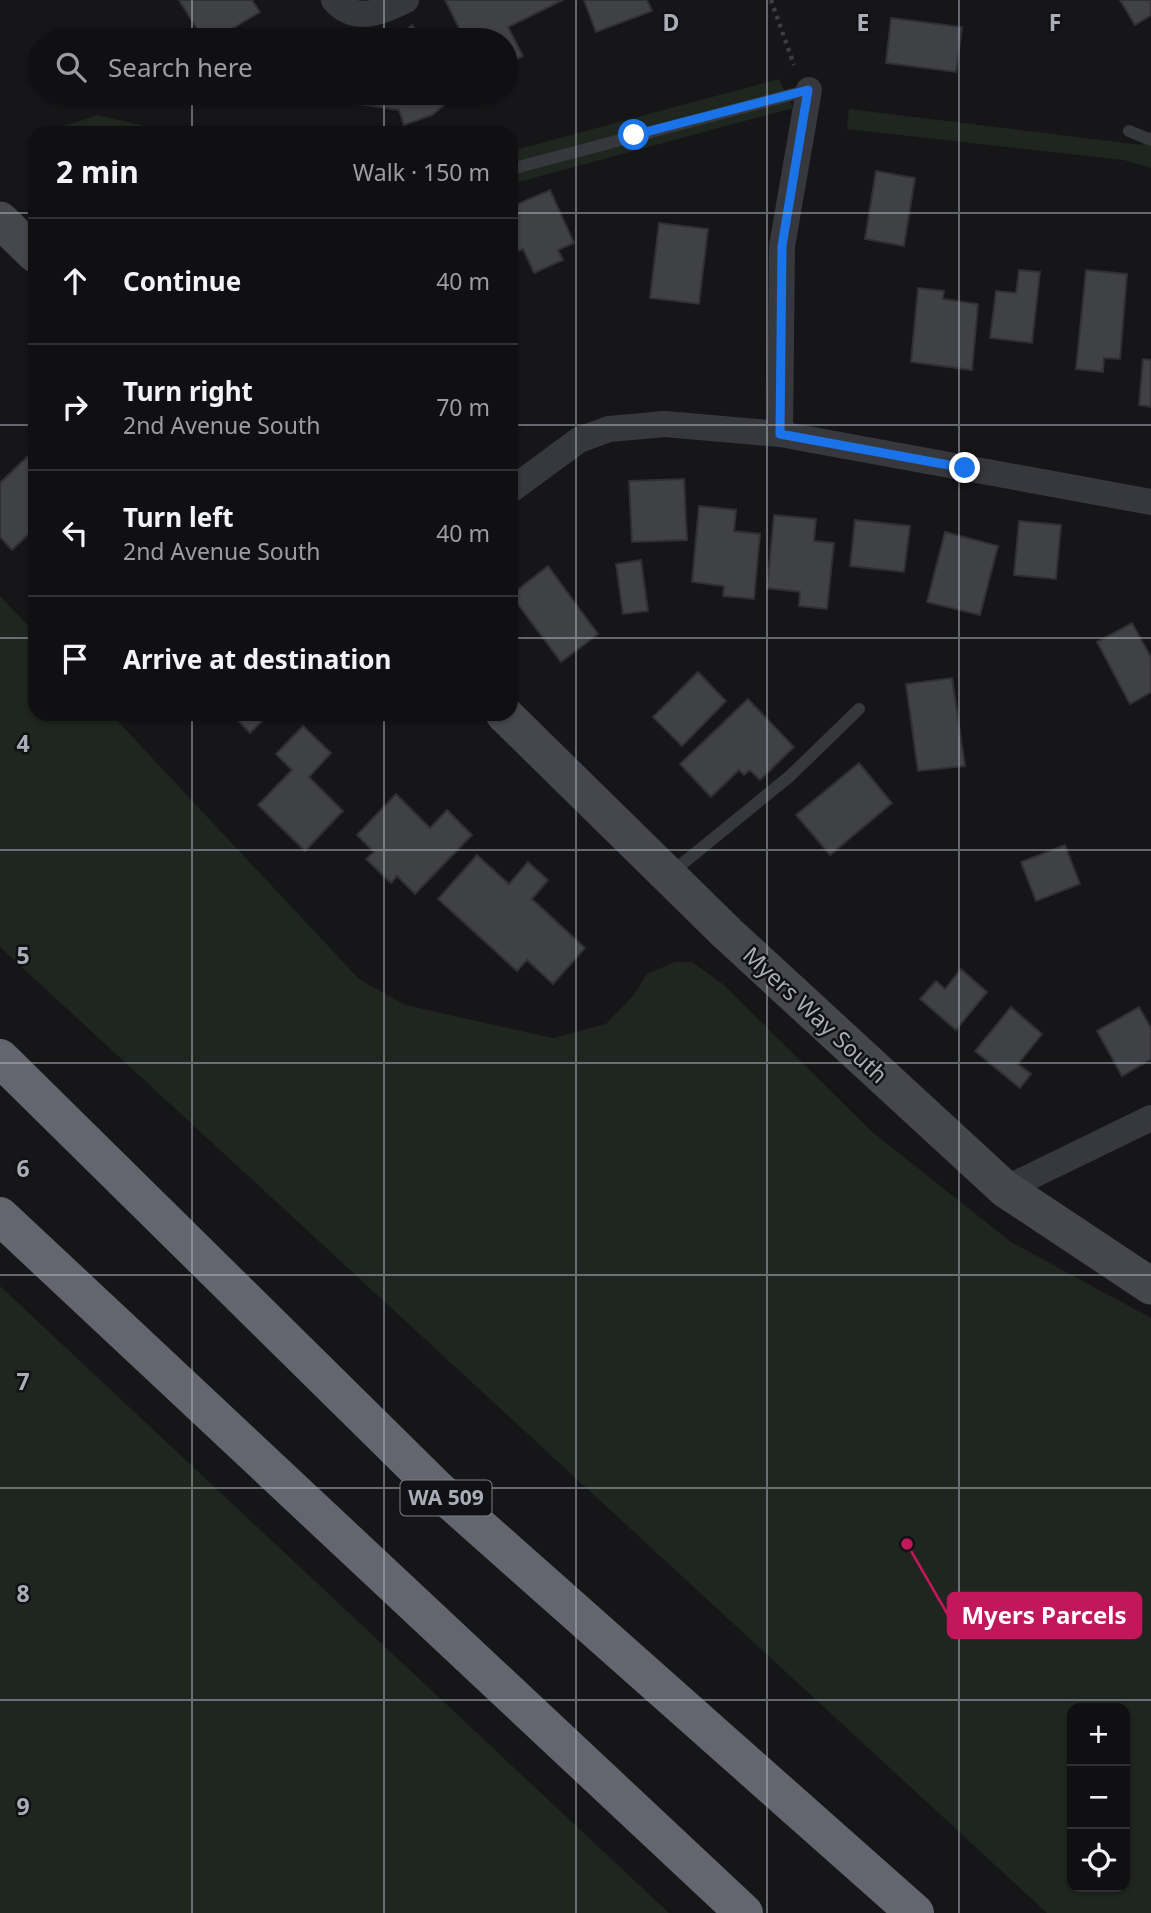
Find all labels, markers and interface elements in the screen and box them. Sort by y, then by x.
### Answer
text: D [663,6,679,38]
text: E [857,6,869,38]
text: F [1049,6,1061,38]
search box [28,28,518,105]
icon: search [52,48,90,86]
text: Search here [108,49,253,85]
route start [618,119,649,150]
text: 2 min [56,151,139,192]
text: Walk · 150 m [353,156,490,188]
icon: ahead [56,262,94,300]
text: Continue [123,263,241,299]
text: 40 m [436,265,490,297]
text: Turn right [123,373,253,409]
icon: right [56,388,94,426]
text: 70 m [436,391,490,423]
text: 2nd Avenue South [123,409,321,441]
route end [949,452,980,483]
text: Turn left [123,499,234,535]
icon: left [56,514,94,552]
text: 40 m [436,517,490,549]
text: 2nd Avenue South [123,535,321,567]
icon: arrive [56,640,94,678]
text: Arrive at destination [123,641,392,677]
text: 4 [16,727,30,759]
text: 5 [16,939,30,971]
street label: Myers Way South [736,939,895,1090]
text: 6 [16,1152,30,1184]
text: 7 [16,1365,30,1397]
road number: WA 509 [400,1480,492,1516]
text: 8 [16,1577,30,1609]
callout: Myers Parcels [948,1593,1141,1638]
text: Myers Parcels [961,1598,1127,1631]
map controls [1067,1703,1130,1892]
button: + [1067,1703,1130,1766]
button: − [1067,1766,1130,1829]
text: 9 [16,1790,30,1822]
button: locate [1067,1829,1130,1892]

